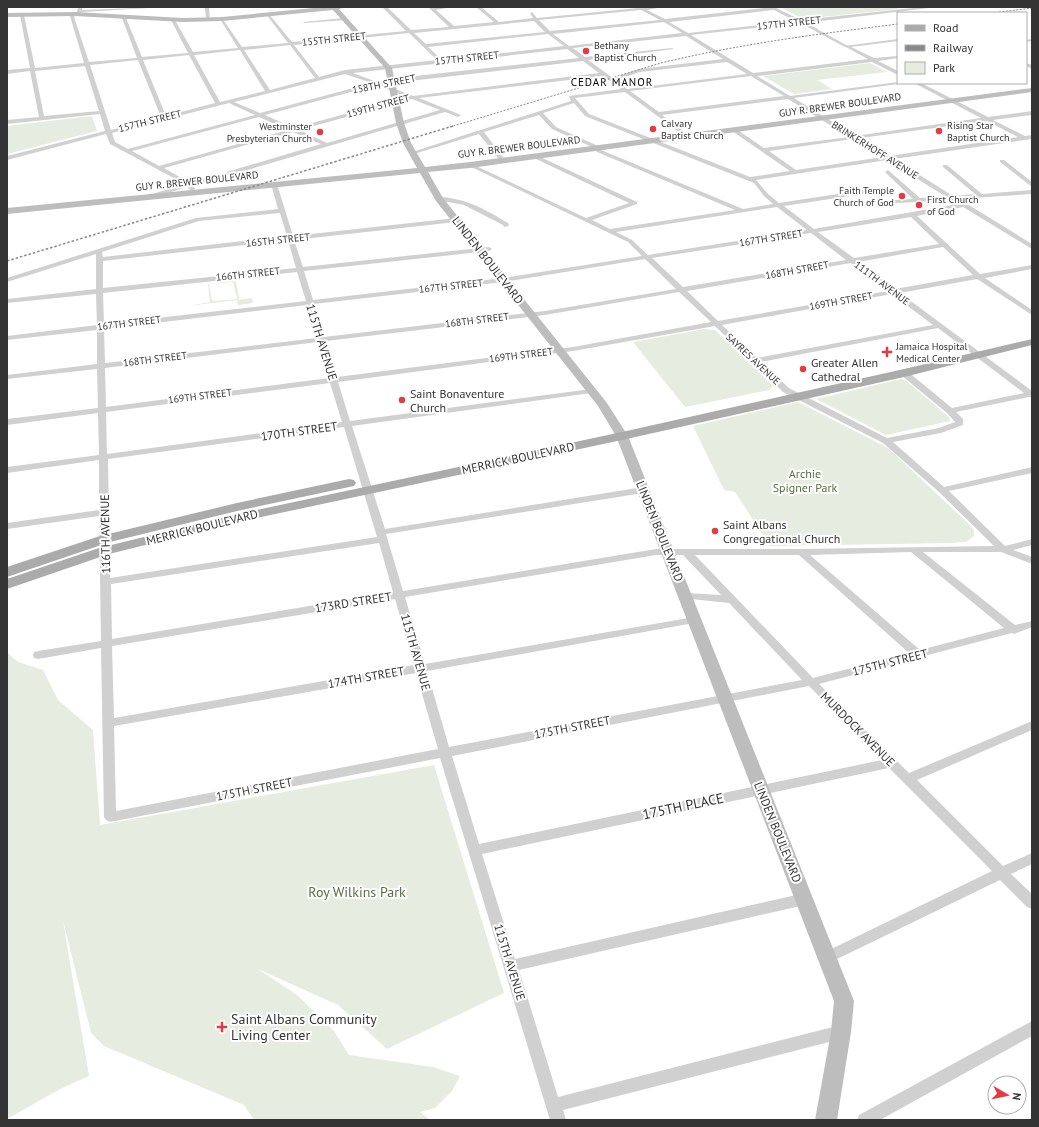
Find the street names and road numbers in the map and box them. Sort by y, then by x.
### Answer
street label: 157TH STREET [756,13,822,33]
street label: 155TH STREET [301,29,367,49]
street label: 157TH STREET [434,48,500,68]
street label: 158TH STREET [351,71,417,97]
street label: GUY R. BREWER BOULEVARD [778,90,902,120]
street label: 159TH STREET [345,91,411,121]
street label: 157TH STREET [117,107,183,135]
street label: BRINKERHOFF AVENUE [829,118,921,182]
street label: GUY R. BREWER BOULEVARD [457,133,581,161]
street label: GUY R. BREWER BOULEVARD [135,168,259,194]
street label: LINDEN BOULEVARD [449,213,527,307]
street label: 167TH STREET [738,226,804,249]
street label: 165TH STREET [245,230,311,250]
street label: 168TH STREET [764,258,830,282]
street label: 111TH AVENUE [852,258,912,308]
street label: 166TH STREET [215,264,281,284]
street label: 167TH STREET [418,276,484,296]
street label: 169TH STREET [808,289,874,313]
street label: 115TH AVENUE [303,302,341,382]
street label: 168TH STREET [444,310,510,330]
street label: 167TH STREET [96,313,162,333]
street label: SAYRES AVENUE [723,330,783,388]
street label: 169TH STREET [488,345,554,365]
street label: 168TH STREET [122,349,188,369]
street label: 169TH STREET [167,386,233,406]
street label: 170TH STREET [260,418,339,444]
street label: MERRICK BOULEVARD [460,439,576,477]
street label: LINDEN BOULEVARD [633,478,687,584]
street label: 116TH AVENUE [97,494,113,574]
street label: MERRICK BOULEVARD [145,506,260,548]
street label: 173RD STREET [314,588,393,615]
street label: 115TH AVENUE [398,612,434,692]
street label: 175TH STREET [851,645,930,679]
street label: 174TH STREET [327,663,406,691]
street label: MURDOCK AVENUE [818,689,898,769]
street label: 175TH STREET [533,712,612,742]
street label: 175TH STREET [215,774,294,804]
street label: LINDEN BOULEVARD [751,779,805,885]
street label: 175TH PLACE [641,789,725,823]
street label: 115TH AVENUE [491,922,529,1002]

